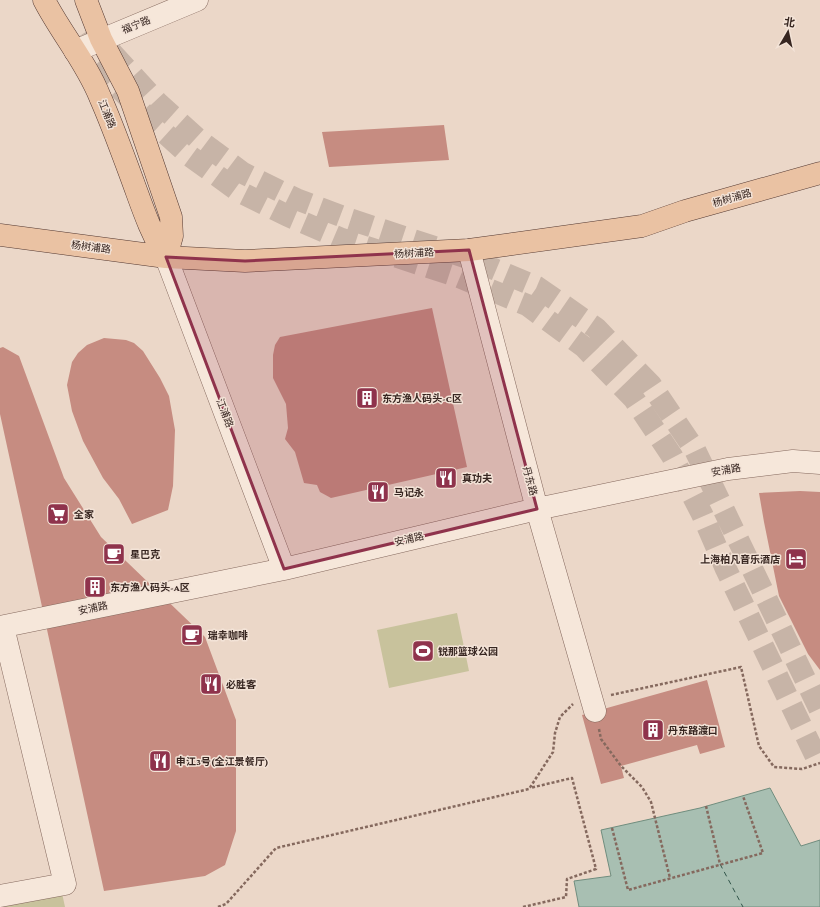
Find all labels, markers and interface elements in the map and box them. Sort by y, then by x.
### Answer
north arrow [768,12,808,52]
street label: 福宁路 [120,14,152,36]
text: 北 [783,15,796,29]
street label: 江浦路 [96,98,118,130]
street label: 杨树浦路 [711,187,753,209]
street label: 杨树浦路 [70,239,112,255]
street label: 杨树浦路 [394,246,434,260]
building icon: 东方渔人码头-C区 [354,385,380,411]
place label: 东方渔人码头-C区 [382,393,462,404]
street label: 江浦路 [214,397,236,429]
street label: 安浦路 [710,462,742,478]
restaurant icon: 真功夫 [433,465,459,491]
street label: 丹东路 [521,465,539,497]
place label: 真功夫 [462,473,492,484]
restaurant icon: 马记永 [365,479,391,505]
place label: 马记永 [394,487,424,498]
supermarket icon: 全家 [45,501,71,527]
place label: 全家 [73,509,94,520]
street label: 安浦路 [393,530,425,548]
cafe icon: 星巴克 [101,541,127,567]
hotel icon: 上海柏凡音乐酒店 [783,546,809,572]
place label: 星巴克 [130,549,160,560]
place label: 上海柏凡音乐酒店 [700,554,780,565]
building icon: 东方渔人码头-A区 [82,574,108,600]
place label: 东方渔人码头-A区 [110,582,190,593]
street label: 安浦路 [77,600,109,616]
cafe icon: 瑞幸咖啡 [179,622,205,648]
place label: 瑞幸咖啡 [208,630,248,641]
sports icon: 锐那篮球公园 [410,638,436,664]
place label: 锐那篮球公园 [438,646,498,657]
restaurant icon: 必胜客 [198,671,224,697]
place label: 必胜客 [226,679,257,690]
building icon: 丹东路渡口 [640,717,666,743]
place label: 丹东路渡口 [668,725,718,736]
restaurant icon: 申江3号(全江景餐厅) [147,748,173,774]
place label: 申江3号(全江景餐厅) [176,756,269,768]

